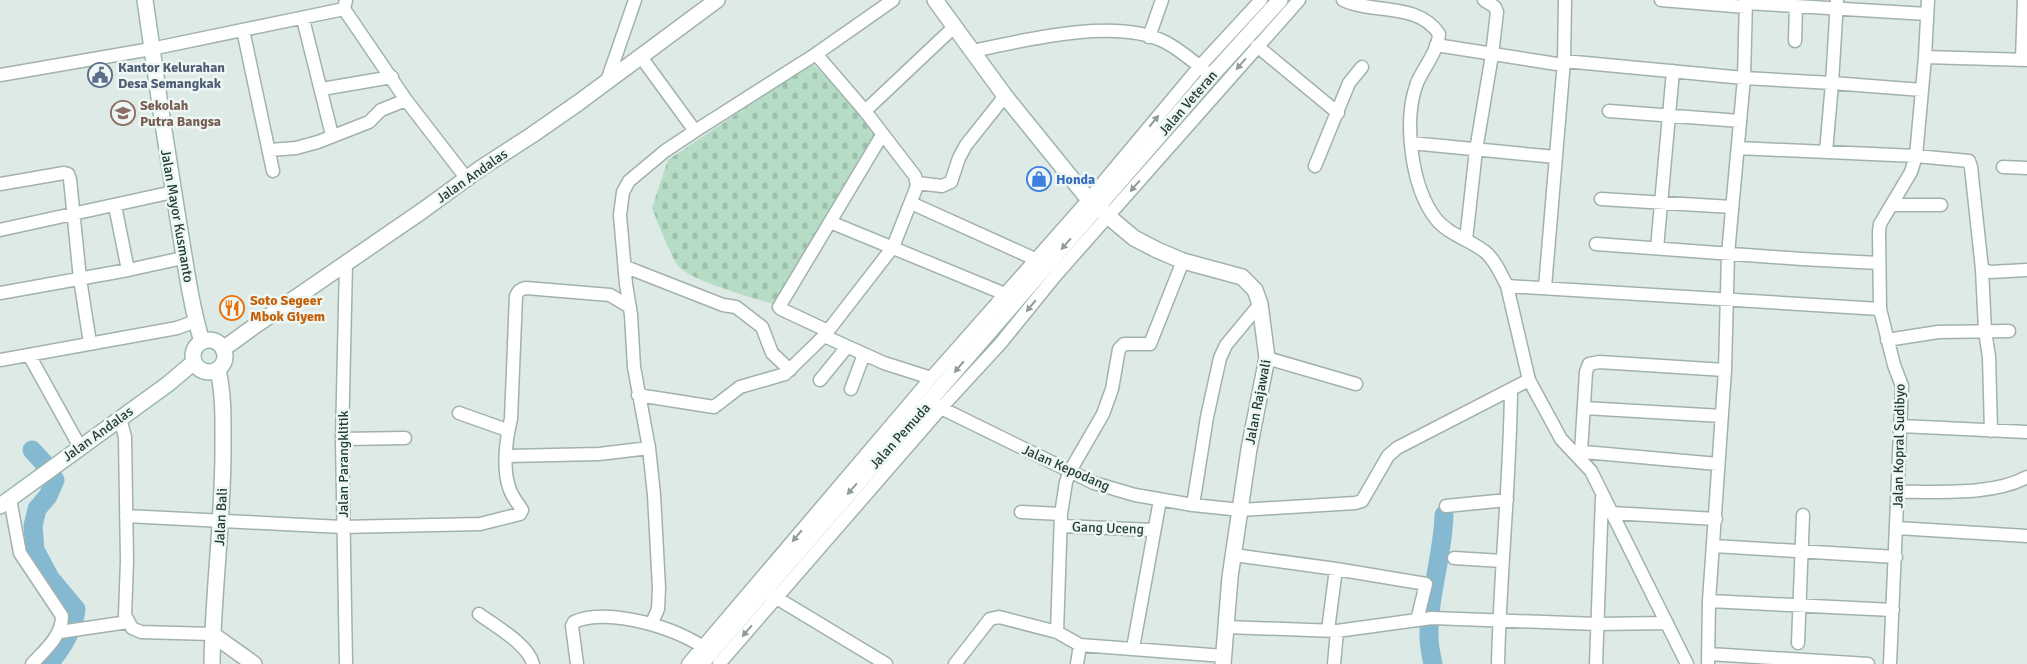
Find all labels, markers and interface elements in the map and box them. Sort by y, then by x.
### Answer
one-way arrow [1236,57,1247,70]
place label: Kantor Kelurahan Desa Semangkak [118,59,225,92]
public building icon: Kantor Kelurahan Desa Semangkak [87,62,113,88]
street label: Jalan Veteran [1155,67,1221,139]
place label: Sekolah Putra Bangsa [140,97,221,130]
school or university icon: Sekolah Putra Bangsa [110,100,136,126]
one-way arrow [1148,115,1159,128]
street label: Jalan Andalas [433,145,511,207]
street label: Jalan Mayor Kusmanto [157,148,197,284]
shop icon: Honda [1026,166,1052,192]
place label: Honda [1056,171,1095,188]
one-way arrow [1129,180,1141,192]
one-way arrow [1060,237,1071,250]
place label: Soto Segeer Mbok Giyem [250,292,325,325]
restaurant icon: Soto Segeer Mbok Giyem [219,295,245,321]
one-way arrow [1025,300,1036,313]
street label: Jalan Rajawali [1241,358,1275,446]
one-way arrow [954,360,965,373]
street label: Jalan Kopral Sudibyo [1889,383,1909,509]
street label: Jalan Pemuda [866,400,934,472]
street label: Jalan Andalas [59,403,137,465]
street label: Jalan Parangklitik [335,410,352,518]
street label: Jalan Kepodang [1019,441,1113,495]
one-way arrow [847,482,858,495]
street label: Jalan Bali [211,487,231,547]
street label: Gang Uceng [1072,518,1144,538]
one-way arrow [792,529,803,542]
one-way arrow [742,625,753,637]

